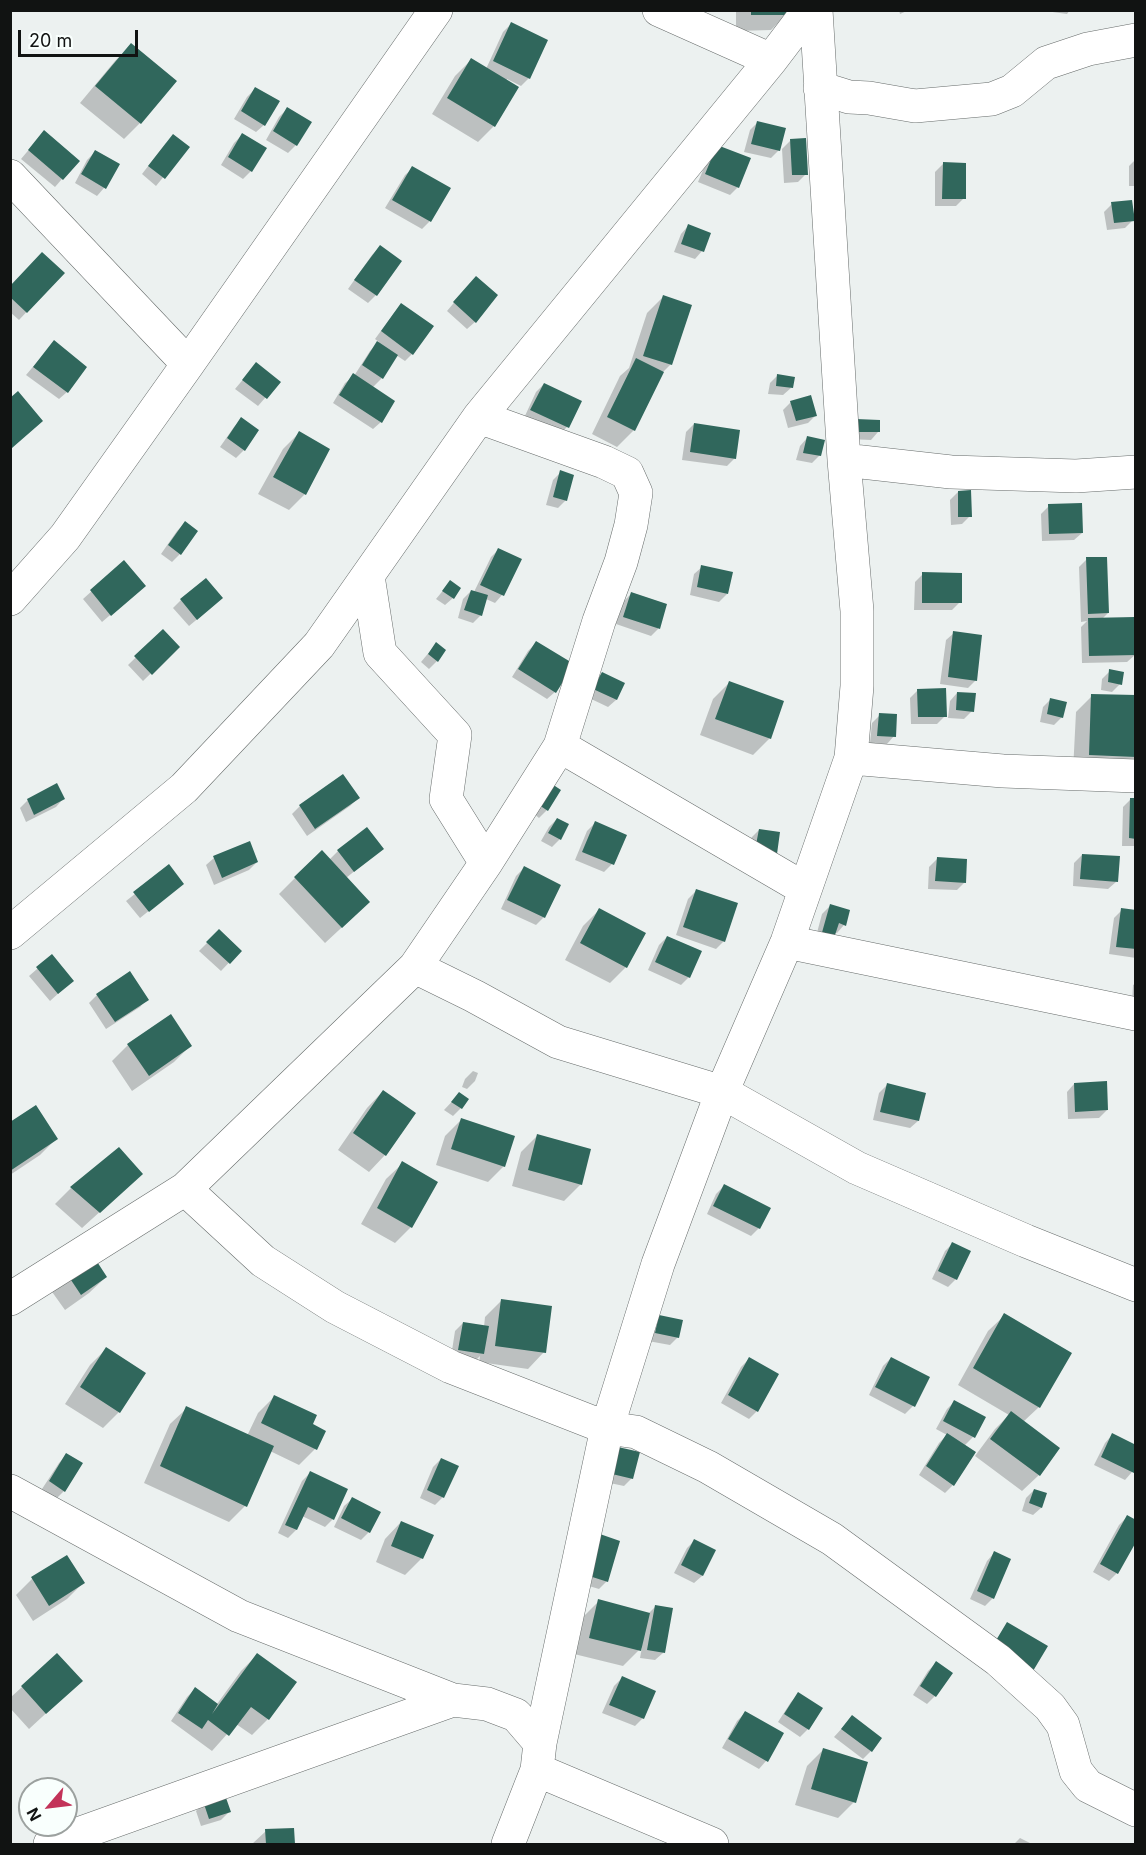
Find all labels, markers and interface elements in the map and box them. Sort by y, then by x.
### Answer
scale bar [21,18,141,56]
text: 20 m [29,30,72,51]
north arrow [18,1777,78,1837]
text: N [22,1804,46,1825]

